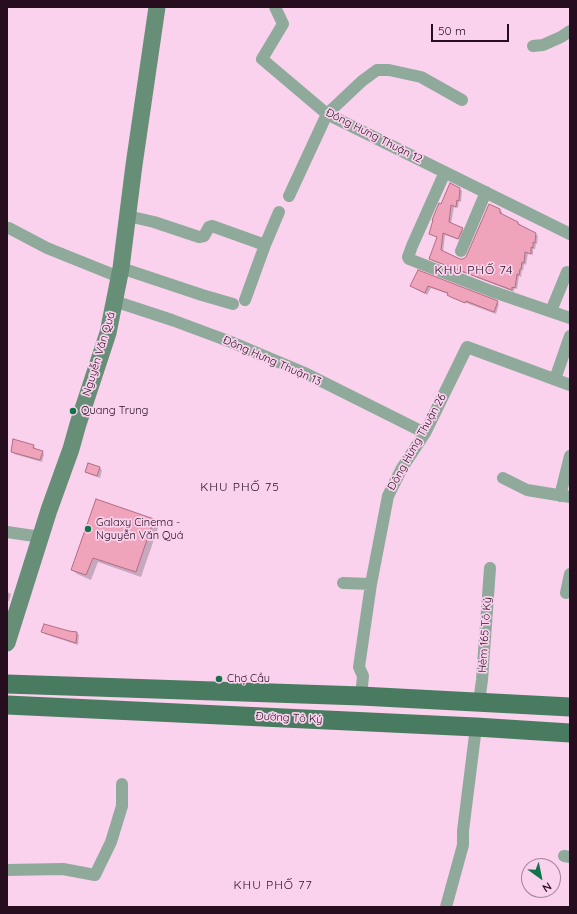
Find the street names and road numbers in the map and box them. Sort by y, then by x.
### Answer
street label: Đông Hưng Thuận 12 [324,106,424,166]
street label: Nguyễn Văn Quá [80,310,118,398]
street label: Đông Hưng Thuận 13 [221,333,323,389]
street label: Đông Hưng Thuận 26 [385,391,449,493]
street label: Hẻm 165 Tô Ký [476,597,494,673]
street label: Đường Tô Ký [255,710,323,726]

